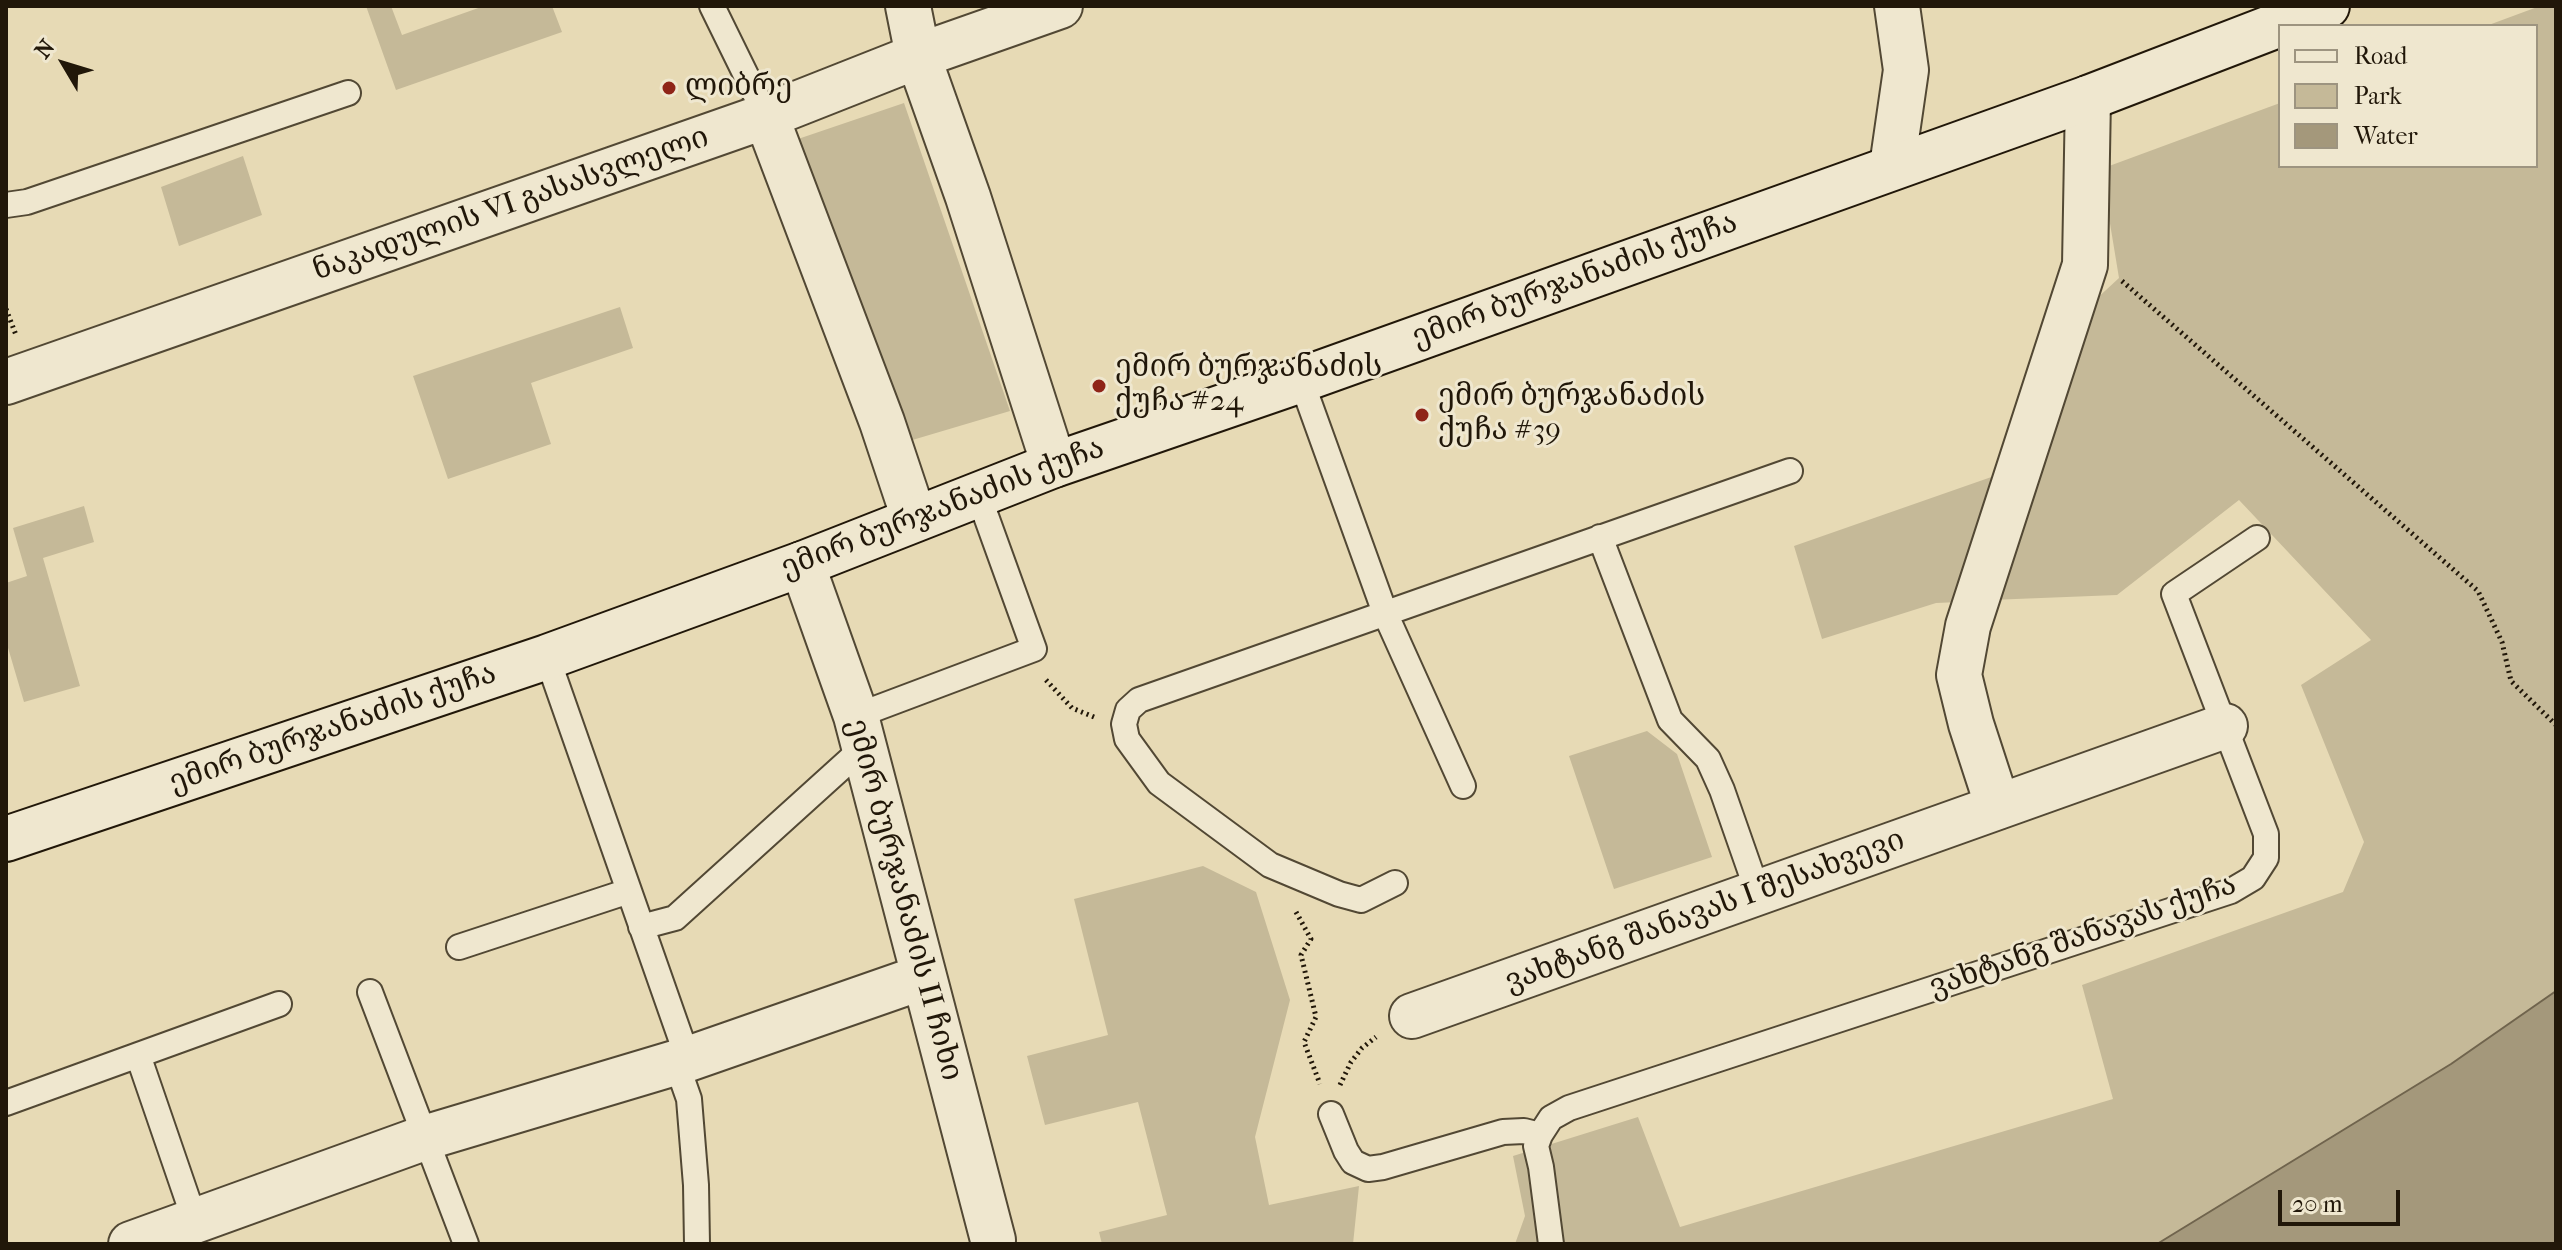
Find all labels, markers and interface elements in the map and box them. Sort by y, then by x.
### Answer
north arrow [24,24,104,104]
legend [2278,24,2538,168]
text: N [30,35,60,64]
text: Road [2354,42,2407,70]
place label: ლიბრე [685,70,793,106]
marker: ლიბრე [660,79,678,97]
text: Park [2354,82,2402,110]
street label: ნაკადულის VI გასასვლელი [308,120,714,290]
text: Water [2354,122,2418,150]
street label: ემირ ბურჯანაძის ქუჩა [1408,205,1742,357]
place label: ემირ ბურჯანაძის ქუჩა #24 [1115,351,1382,422]
marker: ემირ ბურჯანაძის ქუჩა #24 [1090,377,1108,395]
place label: ემირ ბურჯანაძის ქუჩა #39 [1438,380,1705,450]
marker: ემირ ბურჯანაძის ქუჩა #39 [1413,406,1431,424]
street label: ემირ ბურჯანაძის ქუჩა [776,431,1110,587]
street label: ემირ ბურჯანაძის ქუჩა [165,656,501,802]
street label: ემირ ბურჯანაძის II ჩიხი [837,715,969,1085]
street label: ვახტანგ შანავას I შესახვევი [1500,823,1910,1001]
street label: ვახტანგ შანავას ქუჩა [1925,868,2241,1006]
scale bar [2282,1174,2404,1224]
text: 20 m [2292,1190,2343,1218]

